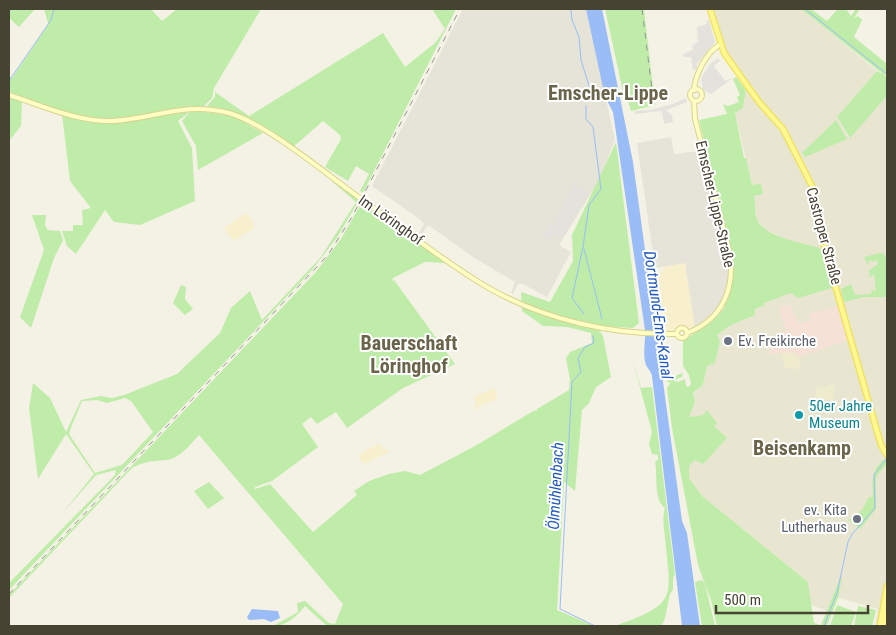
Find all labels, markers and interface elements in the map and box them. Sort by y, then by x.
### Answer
district label: Emscher-Lippe [548,81,668,105]
street label: Emscher-Lippe-Straße [692,139,738,269]
street label: Castroper Straße [802,185,846,287]
street label: Im Löringhof [355,191,427,249]
water label: Dortmund-Ems-Kanal [640,250,677,381]
district label: Bauerschaft Löringhof [361,331,457,378]
place label: Ev. Freikirche [738,332,816,350]
marker: Ev. Freikirche [722,335,734,347]
place label: 50er Jahre Museum [809,397,872,432]
marker: 50er Jahre Museum [793,409,805,421]
district label: Beisenkamp [753,436,851,460]
water label: Ölmühlenbach [544,442,567,530]
place label: ev. Kita Lutherhaus [781,501,847,536]
marker: ev. Kita Lutherhaus [851,513,863,525]
scale bar [716,582,868,614]
text: 500 m [724,591,761,609]

